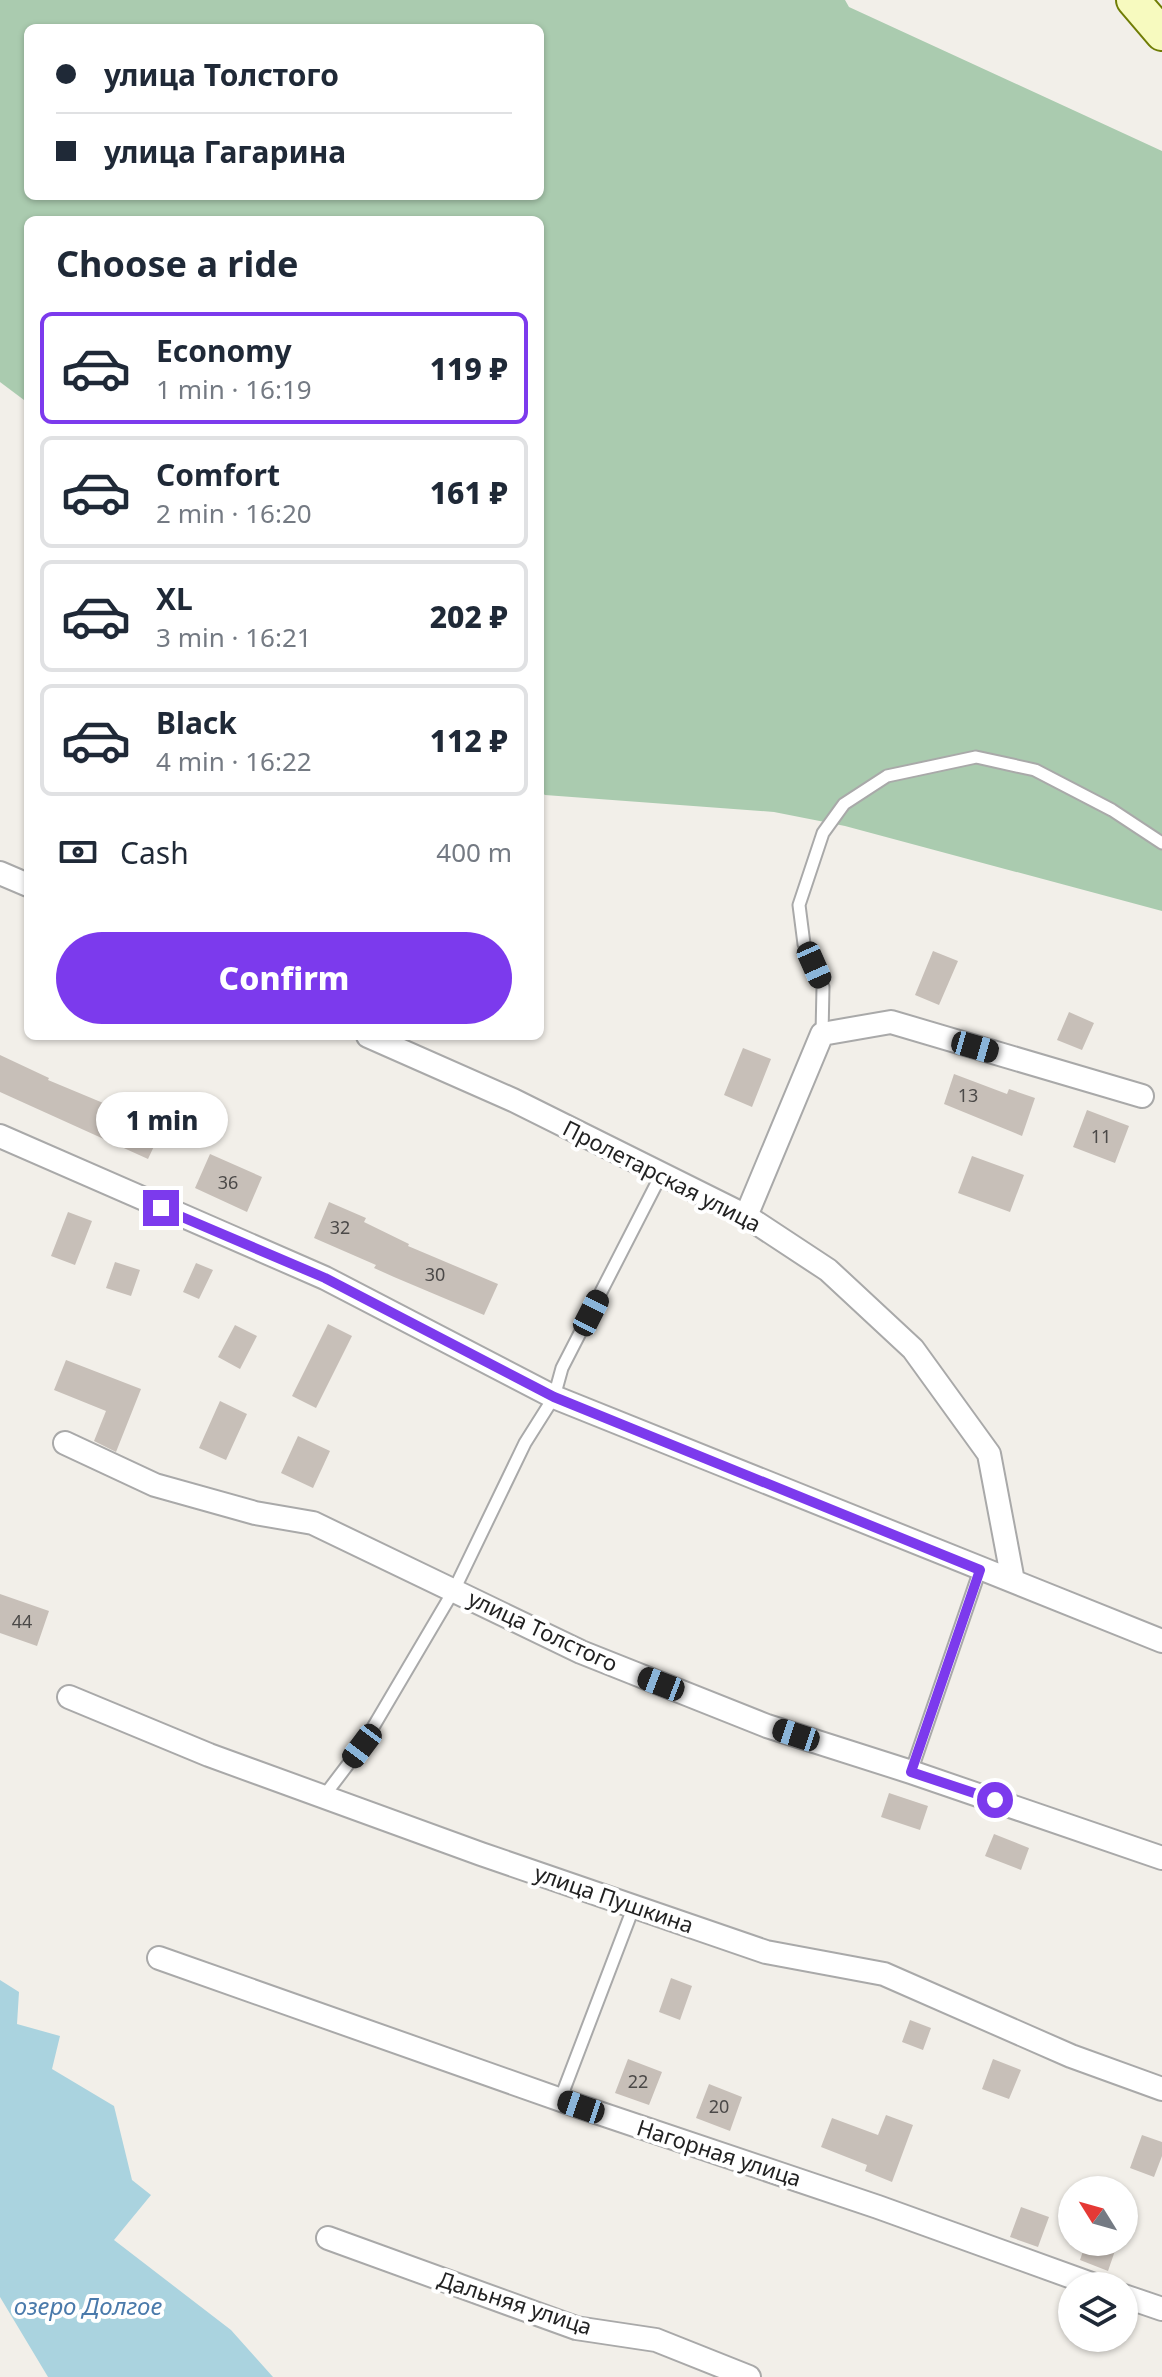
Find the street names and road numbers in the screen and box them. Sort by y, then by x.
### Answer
street label: Пролетарская улица [558,1112,767,1238]
street label: улица Толстого [464,1582,623,1678]
street label: улица Пушкина [531,1857,698,1939]
street label: Нагорная улица [633,2111,805,2193]
street label: Дальняя улица [435,2263,596,2341]

